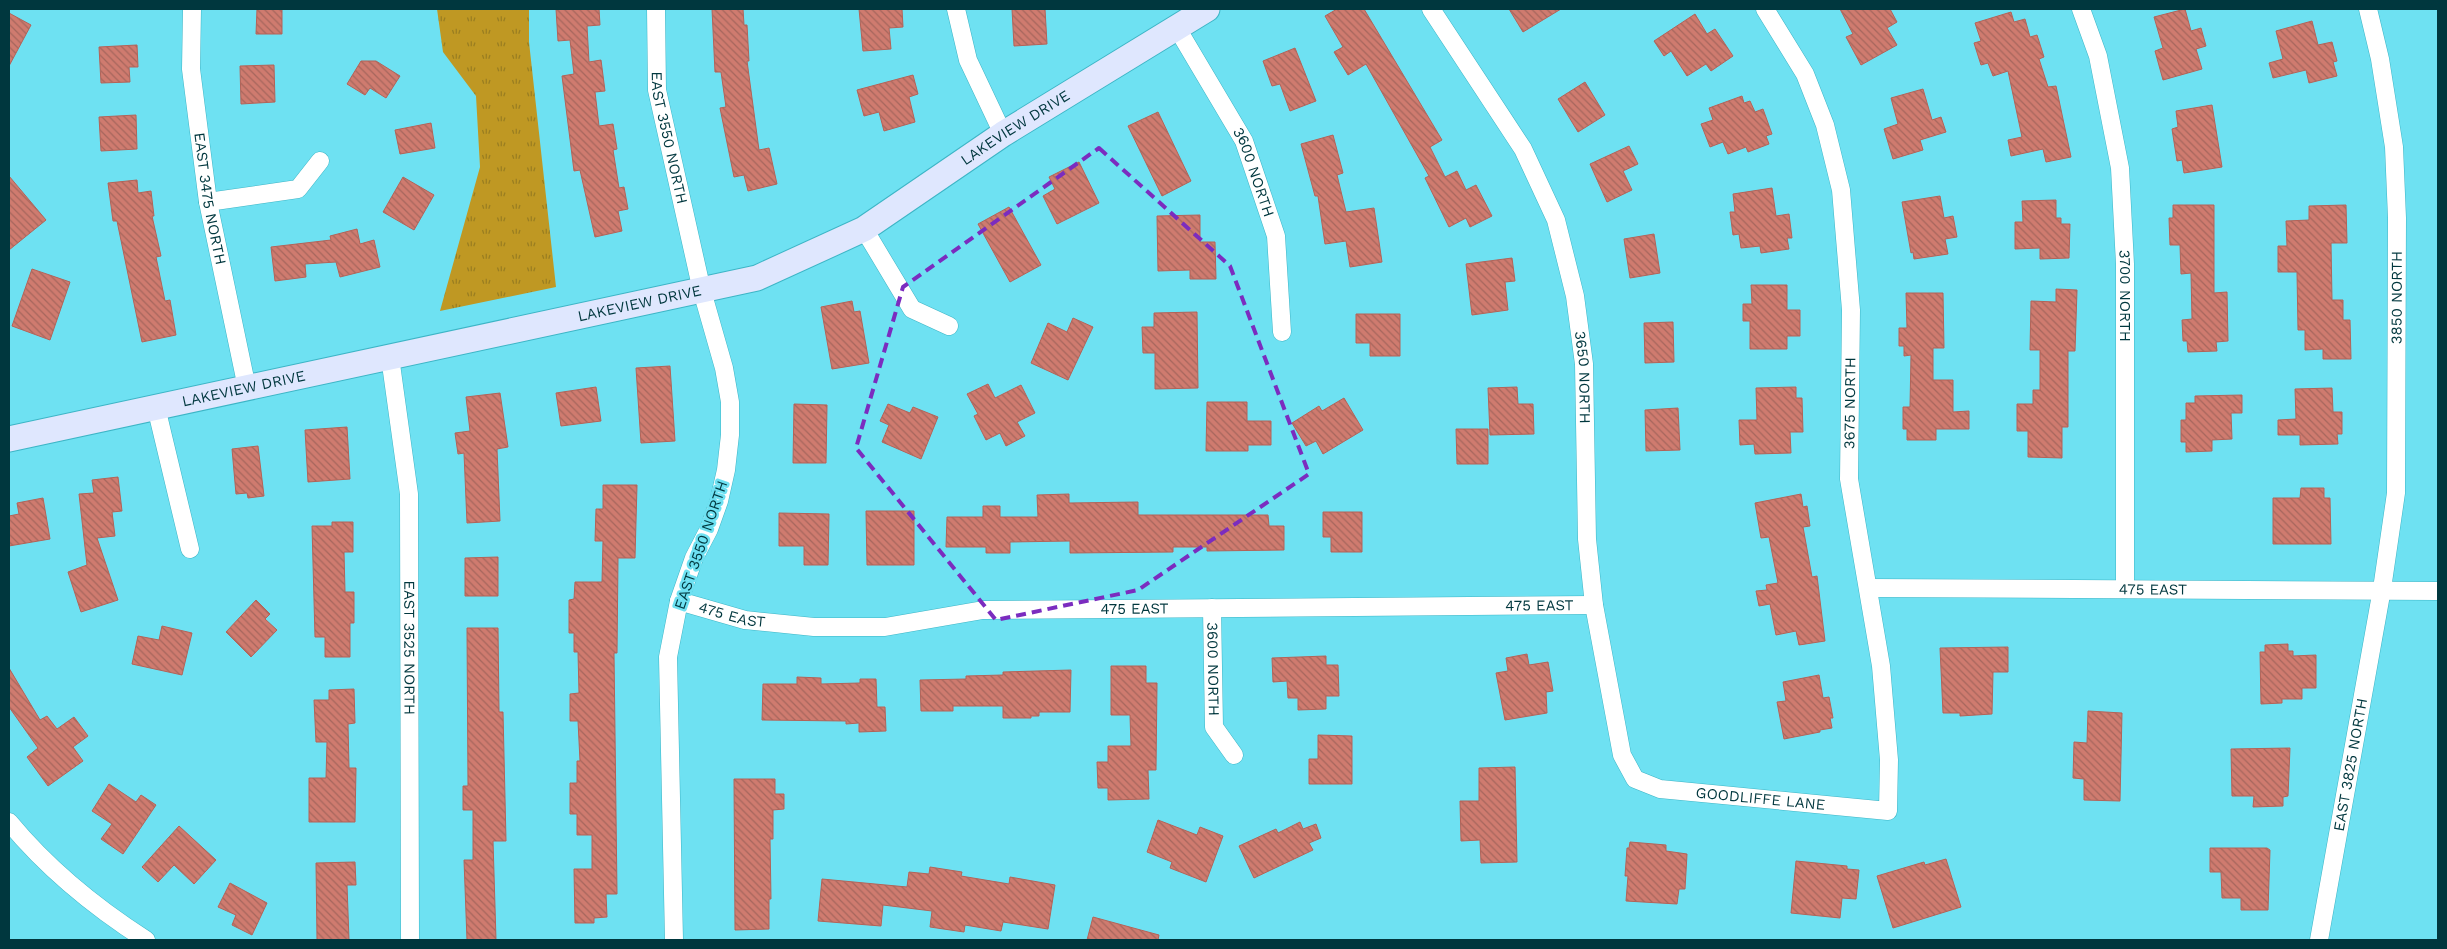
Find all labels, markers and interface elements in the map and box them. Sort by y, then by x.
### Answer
street label: EAST 3550 NORTH [648,71,691,206]
street label: LAKEVIEW DRIVE [957,86,1073,169]
street label: 3600 NORTH [1229,124,1278,219]
street label: EAST 3475 NORTH [190,131,230,266]
street label: 3700 NORTH [2115,249,2134,342]
street label: 3850 NORTH [2388,251,2406,344]
street label: LAKEVIEW DRIVE [576,281,703,325]
street label: 3650 NORTH [1571,330,1594,424]
street label: 3675 NORTH [1840,357,1859,449]
street label: LAKEVIEW DRIVE [180,366,307,411]
street label: EAST 3550 NORTH [671,478,731,612]
street label: EAST 3525 NORTH [400,580,418,715]
street label: 475 EAST [2119,580,2187,599]
street label: 475 EAST [1505,596,1574,615]
street label: 475 EAST [697,598,766,631]
street label: 475 EAST [1100,599,1169,618]
street label: 3600 NORTH [1203,622,1223,716]
street label: EAST 3825 NORTH [2330,697,2371,833]
street label: GOODLIFFE LANE [1695,783,1826,814]

